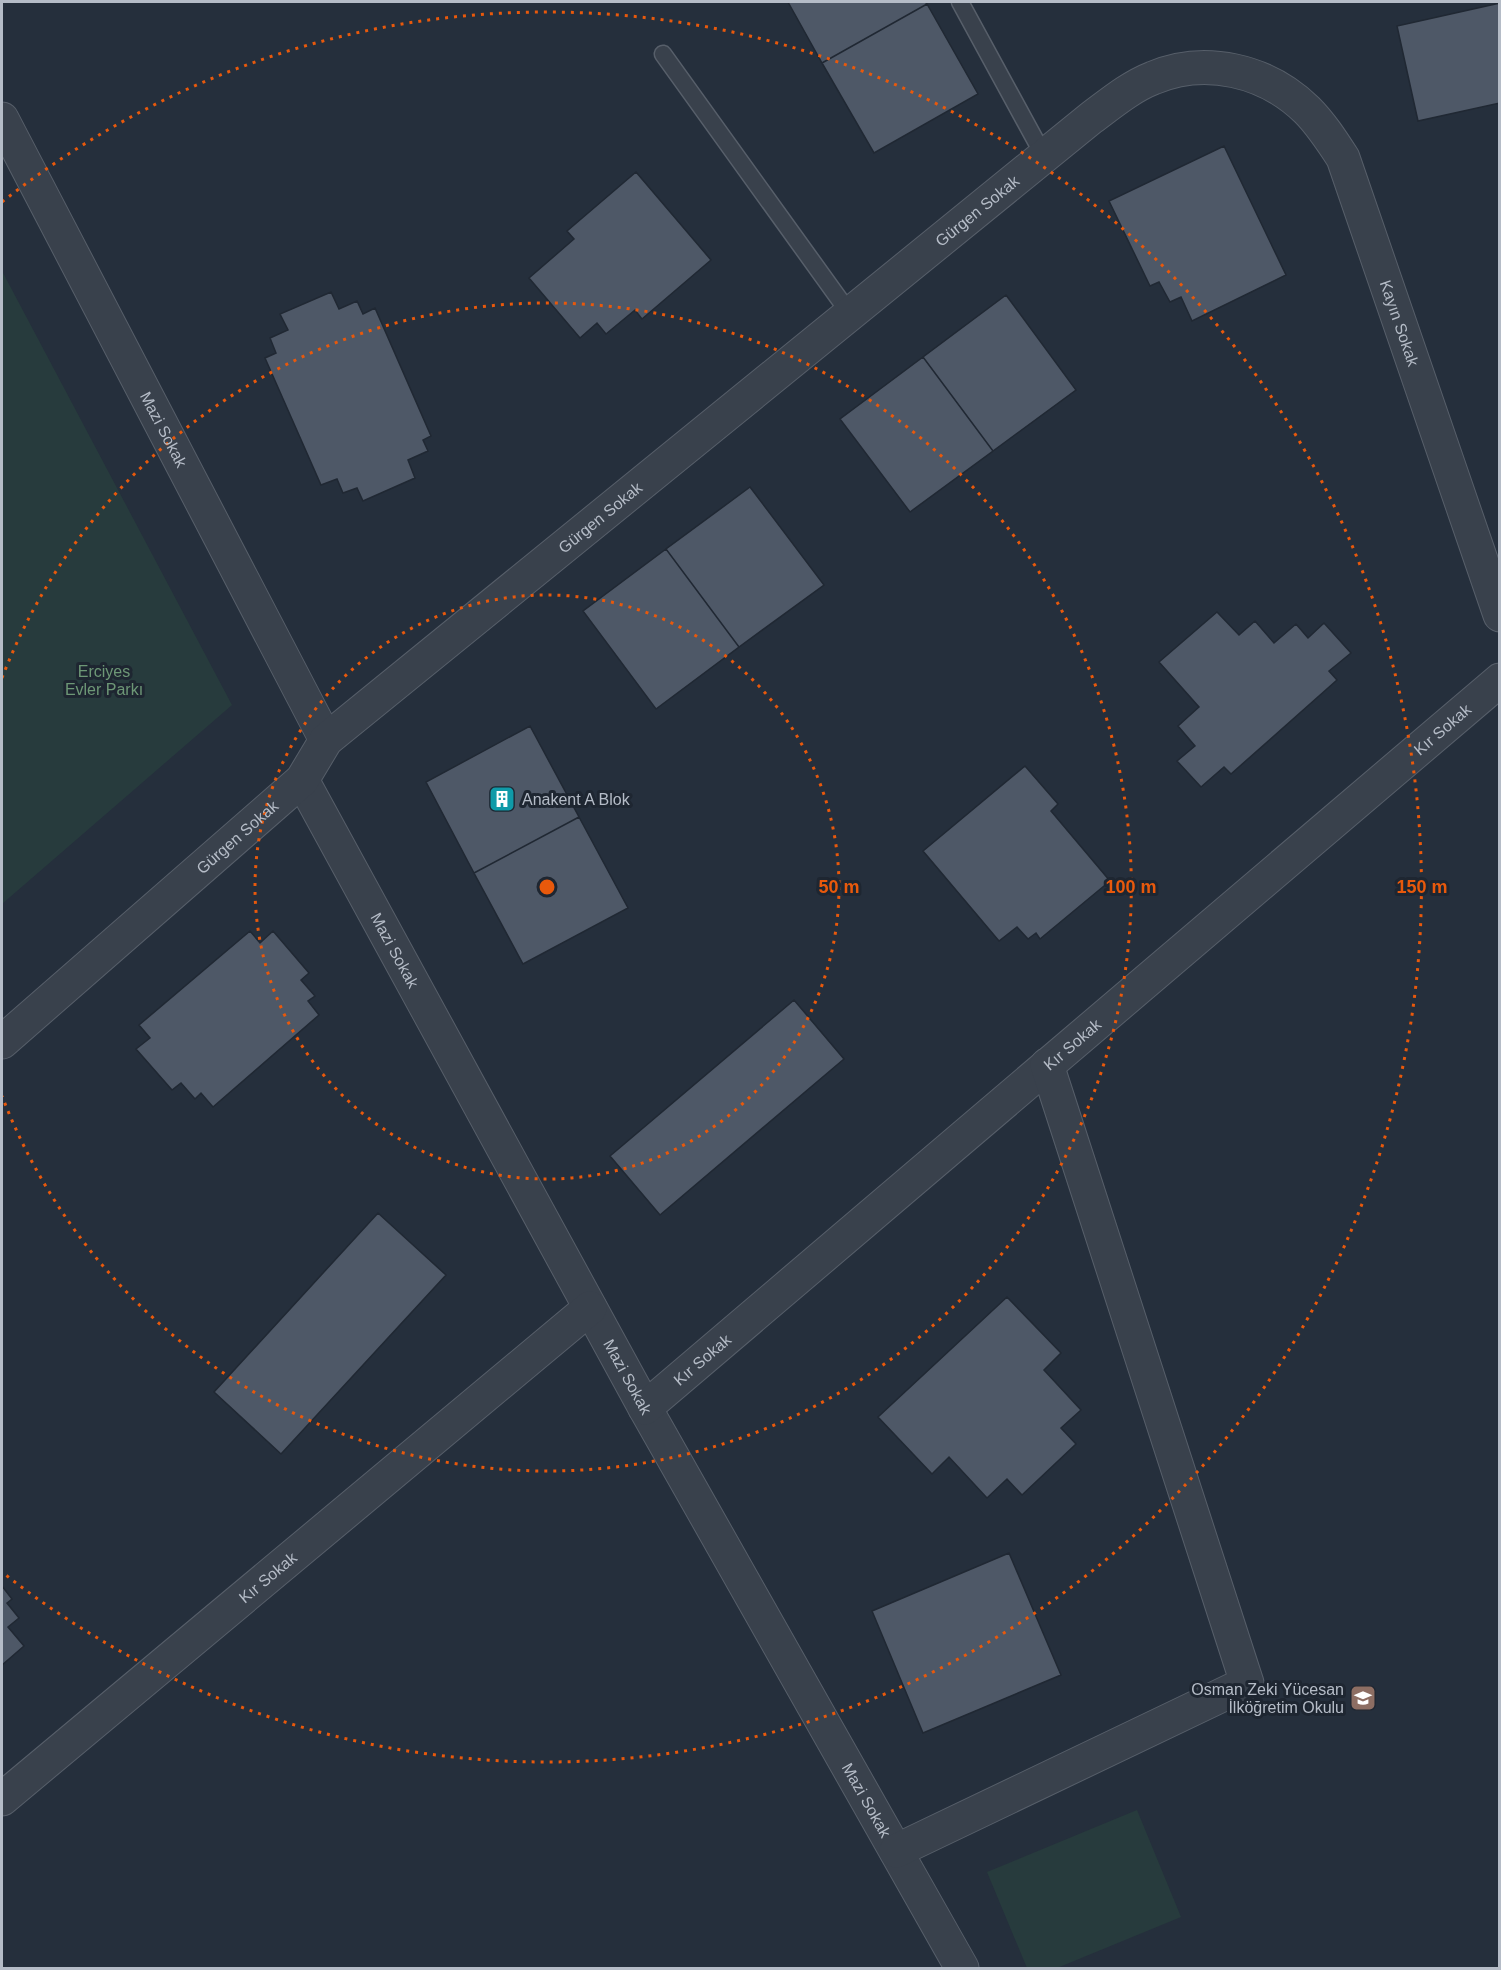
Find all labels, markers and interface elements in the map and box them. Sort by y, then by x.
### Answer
street label: Gürgen Sokak [932,171,1023,250]
street label: Kayın Sokak [1377,278,1423,369]
street label: Mazi Sokak [137,389,191,471]
street label: Gürgen Sokak [555,478,646,556]
park label: Erciyes Evler Parkı [65,663,143,698]
street label: Kır Sokak [1410,700,1475,758]
building icon: Anakent A Blok [487,784,517,814]
place label: Anakent A Blok [522,791,631,808]
street label: Gürgen Sokak [193,796,282,877]
centre of rings [537,877,557,897]
text: 50 m [818,877,860,897]
text: 100 m [1105,877,1157,897]
text: 150 m [1396,877,1448,897]
street label: Mazi Sokak [368,910,423,992]
street label: Kır Sokak [1040,1015,1105,1073]
street label: Kır Sokak [670,1330,735,1388]
street label: Mazi Sokak [601,1336,656,1418]
street label: Kır Sokak [236,1548,300,1606]
place label: Osman Zeki Yücesan İlköğretim Okulu [1191,1681,1344,1716]
school or university icon: Osman Zeki Yücesan İlköğretim Okulu [1348,1683,1378,1713]
street label: Mazi Sokak [839,1760,895,1841]

